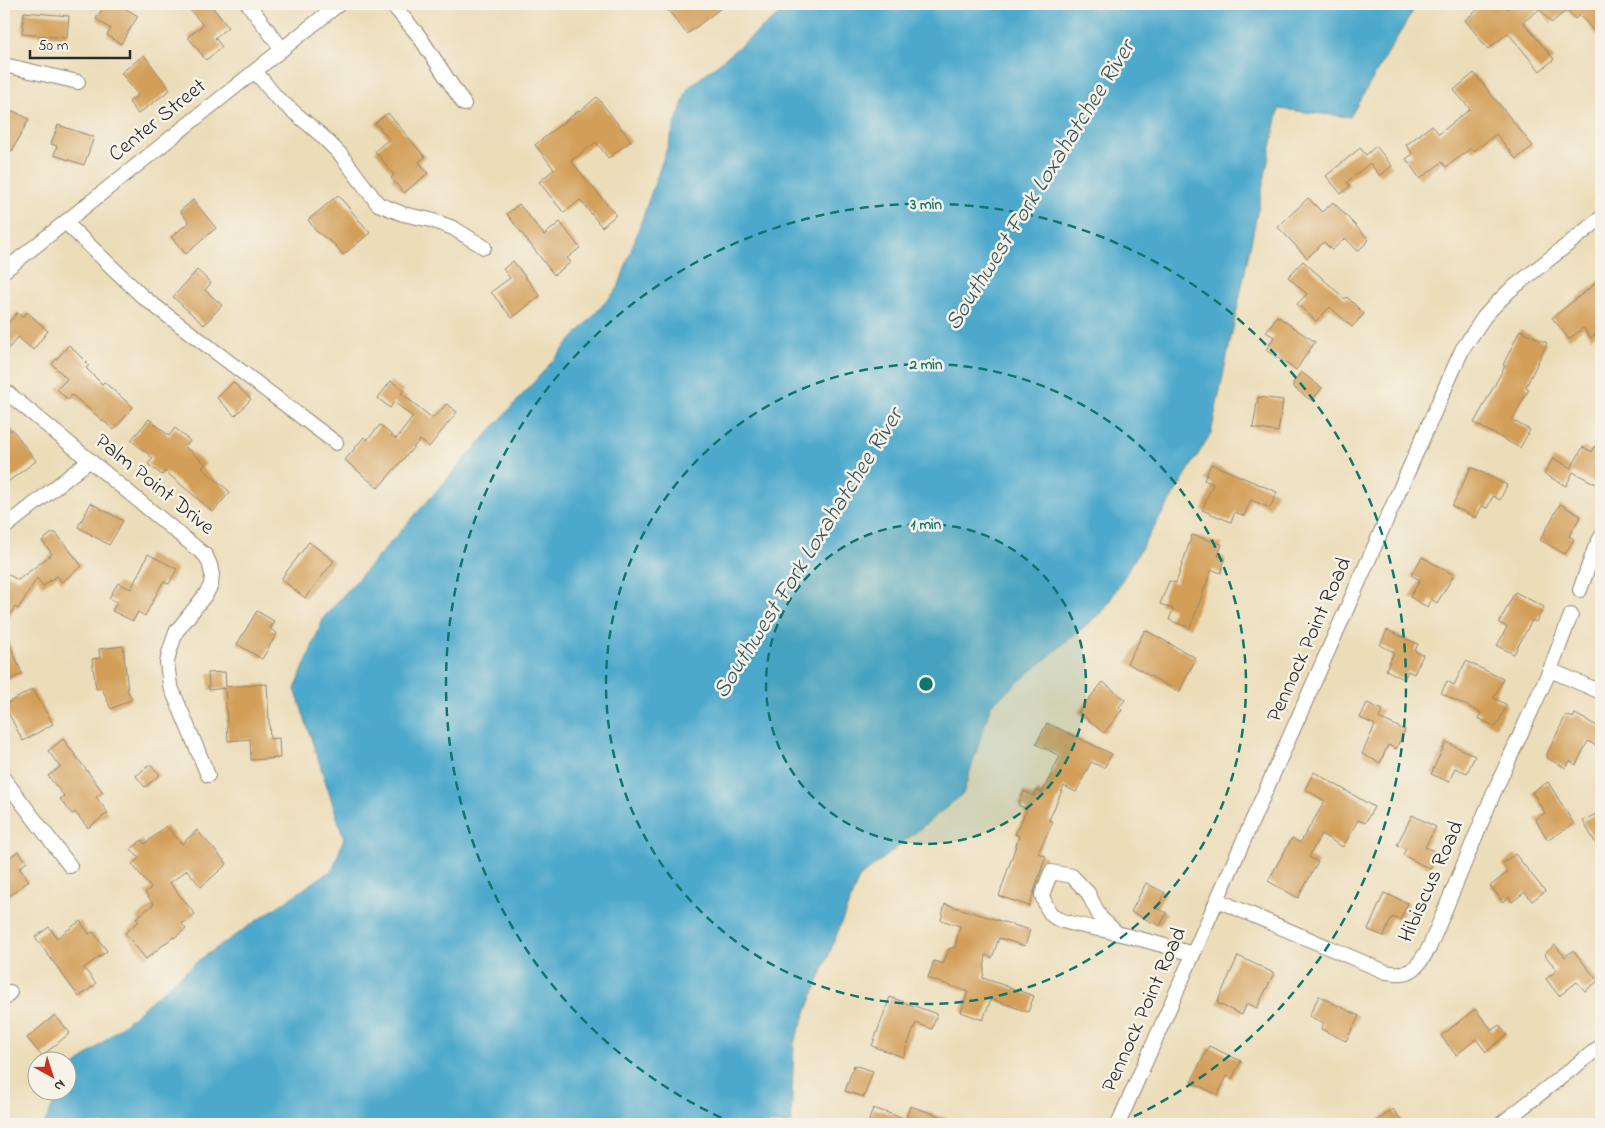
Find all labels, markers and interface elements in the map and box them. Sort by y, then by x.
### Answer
scale bar [30,28,130,60]
water label: Southwest Fork Loxahatchee River [937,32,1146,338]
text: 50 m [38,35,69,57]
street label: Center Street [102,71,214,171]
text: 3 min [909,194,942,216]
text: 2 min [909,354,943,376]
water label: Southwest Fork Loxahatchee River [705,400,914,706]
street label: Palm Point Drive [87,427,221,543]
text: 1 min [911,514,942,536]
street label: Pennock Point Road [1259,552,1361,728]
centre of rings [917,675,935,693]
street label: Hibiscus Road [1391,816,1473,948]
street label: Pennock Point Road [1094,922,1196,1098]
north arrow [28,1050,78,1100]
text: N [49,1074,70,1096]

